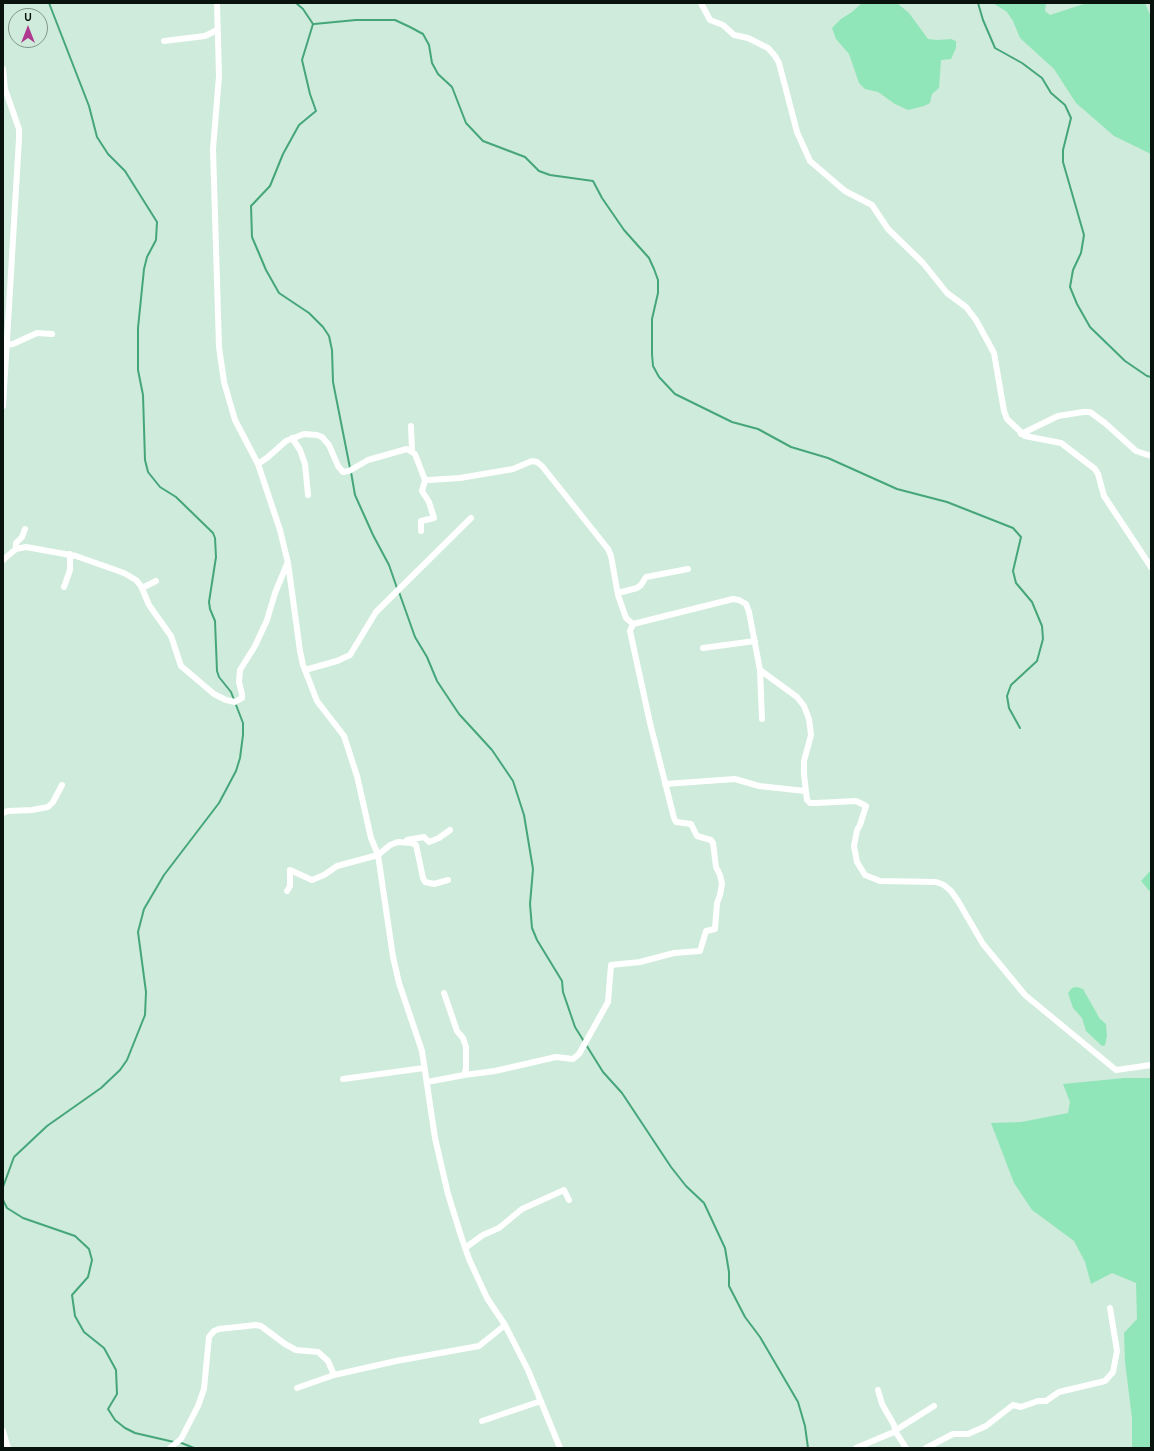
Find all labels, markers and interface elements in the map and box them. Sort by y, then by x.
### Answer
north arrow [8,8,48,48]
text: U [24,10,32,24]

